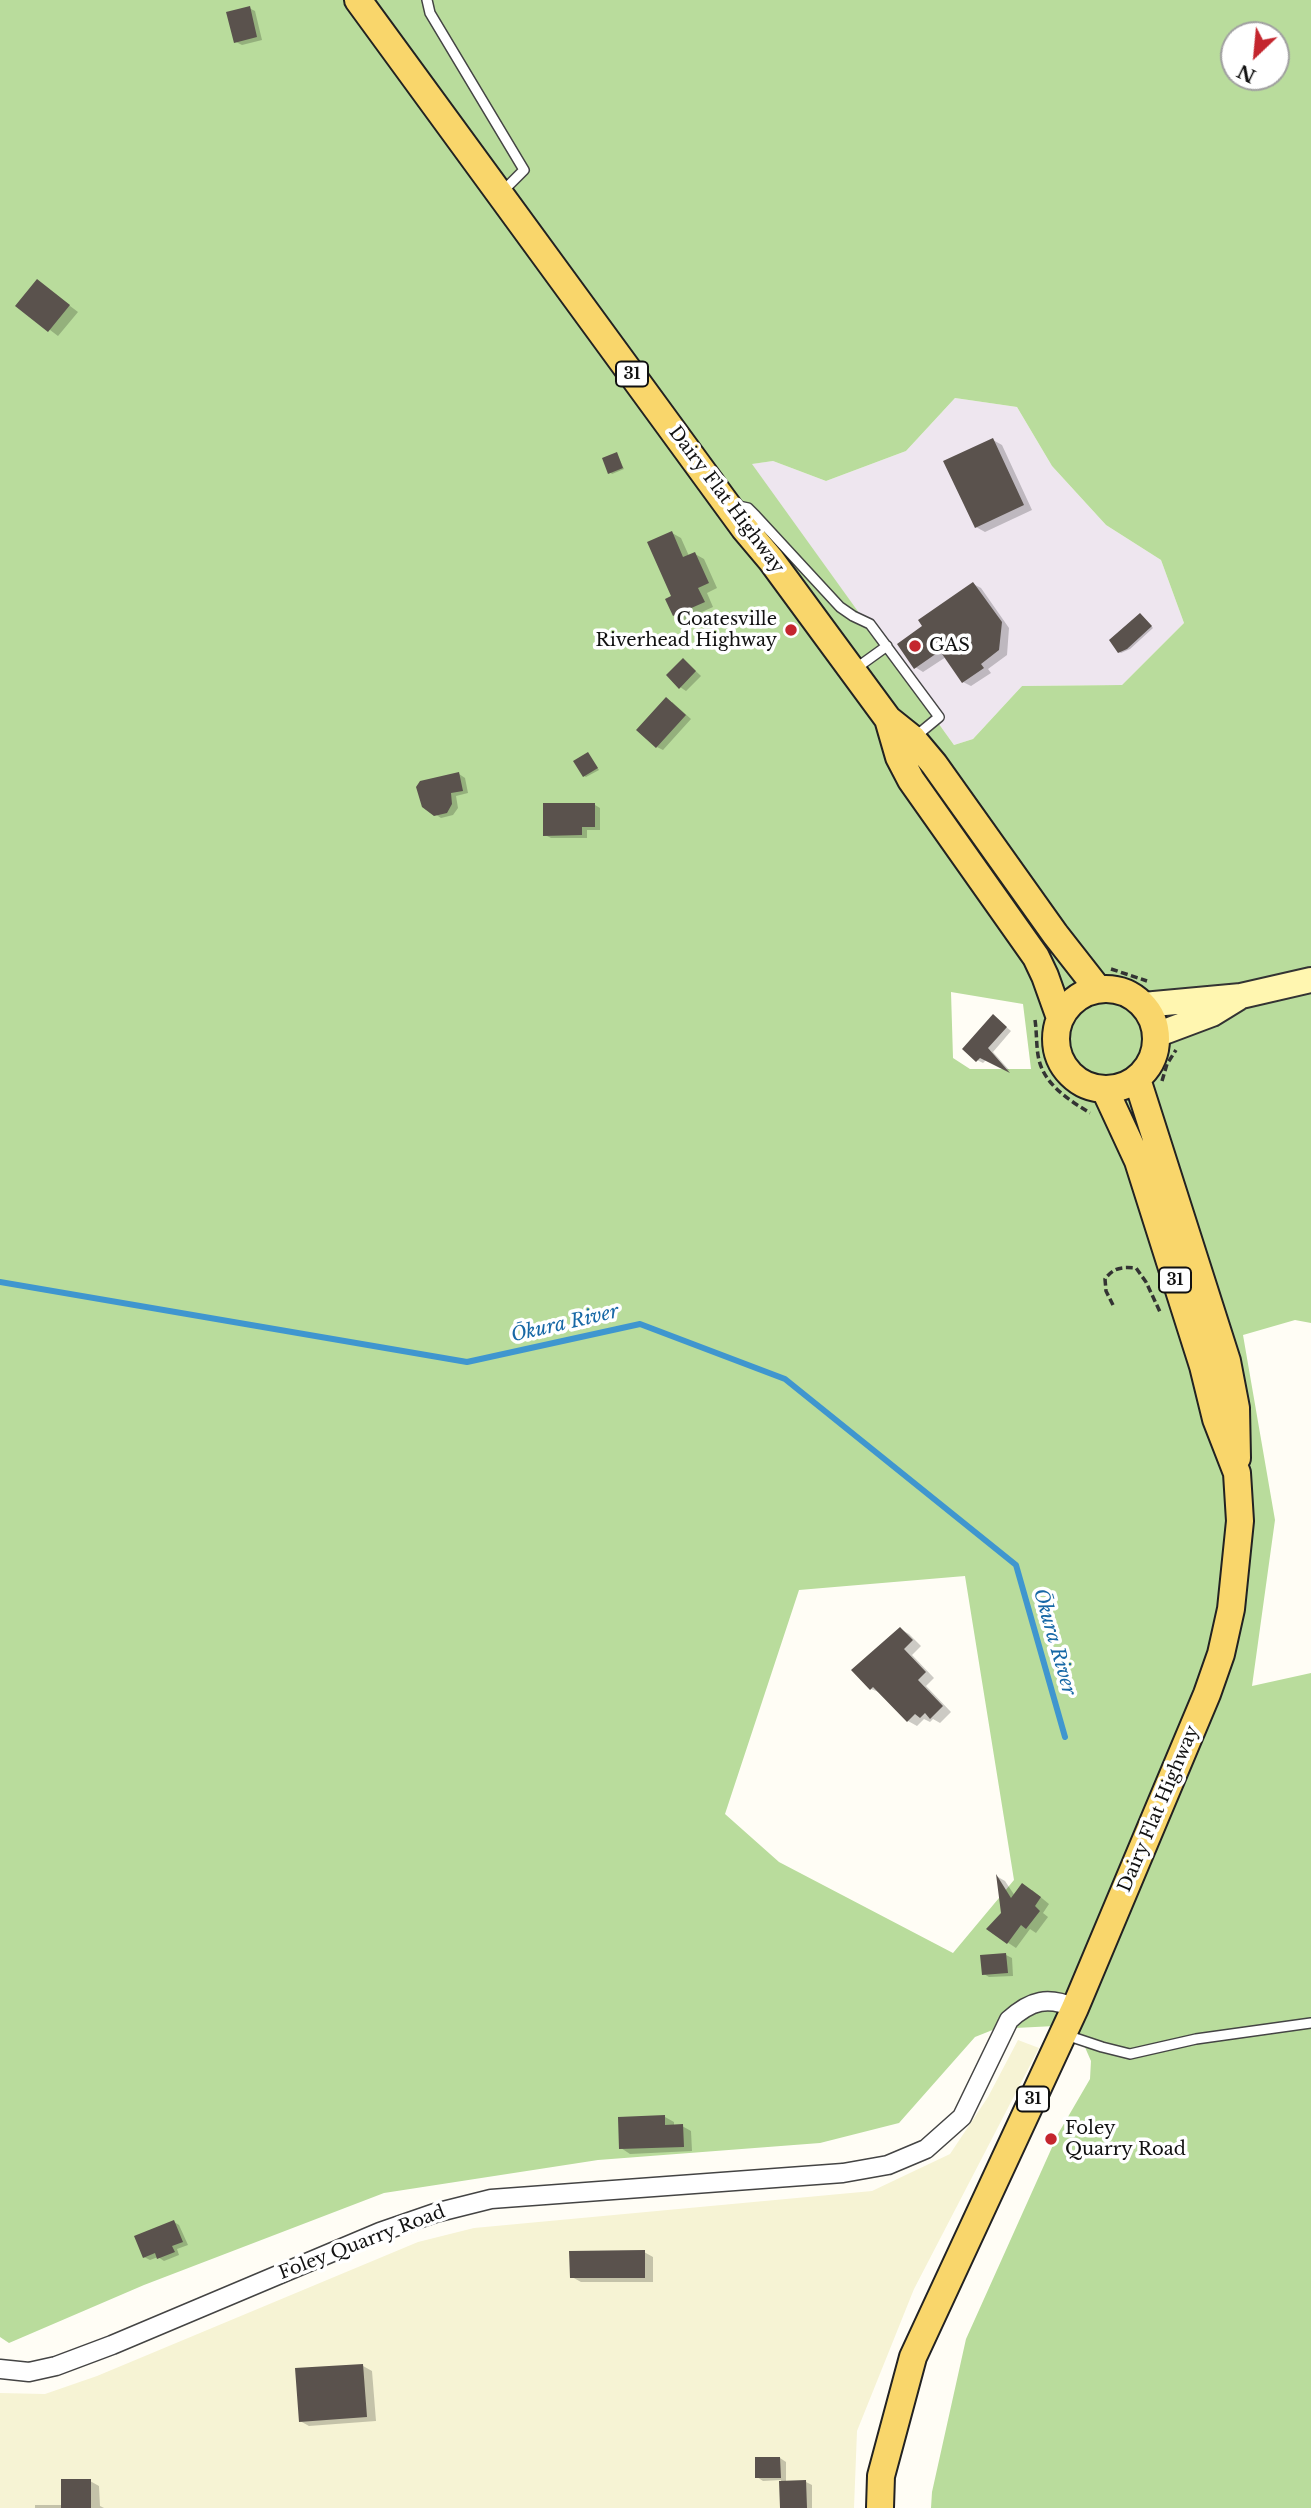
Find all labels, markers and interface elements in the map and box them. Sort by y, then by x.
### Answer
north arrow [1220,21,1290,91]
text: N [1233,59,1260,88]
road number: 31 [616,362,648,386]
street label: Dairy Flat Highway [664,422,788,578]
place label: Coatesville Riverhead Highway [595,609,777,652]
marker: Coatesville Riverhead Highway [783,622,799,638]
place label: GAS [929,635,970,657]
marker: GAS [907,638,923,654]
road number: 31 [1159,1268,1191,1292]
water label: Ōkura River [509,1301,621,1347]
water label: Ōkura River [1028,1586,1080,1698]
street label: Dairy Flat Highway [1114,1722,1204,1896]
road number: 31 [1017,2086,1049,2112]
place label: Foley Quarry Road [1065,2118,1186,2160]
marker: Foley Quarry Road [1043,2131,1059,2147]
street label: Foley Quarry Road [276,2201,448,2285]

